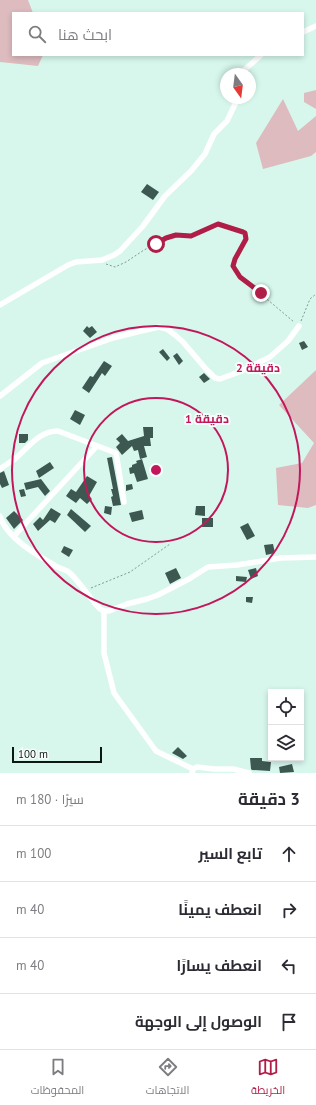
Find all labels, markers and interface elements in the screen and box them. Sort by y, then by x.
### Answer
search box [12,12,304,56]
icon: search [26,23,48,45]
text: ابحث هنا [58,25,112,44]
north arrow [220,68,256,104]
route start [147,235,165,253]
route end [252,284,270,302]
text: 2 دقيقة [236,360,280,375]
text: 1 دقيقة [185,411,229,426]
centre of rings [149,463,163,477]
map controls [268,689,304,761]
button: locate [268,689,304,725]
button: layers [268,725,304,761]
scale bar [12,745,102,764]
text: 100 m [18,747,48,761]
text: 3 دقيقة [238,788,300,810]
text: سيرًا · 180 m [16,791,84,808]
icon: ahead [278,843,300,865]
text: تابع السير [199,844,262,863]
text: 100 m [16,845,51,862]
icon: right [278,899,300,921]
text: انعطف يمينًا [178,900,262,919]
text: 40 m [16,901,44,918]
icon: left [278,955,300,977]
text: انعطف يسارًا [176,956,262,975]
text: 40 m [16,957,44,974]
icon: arrive [278,1011,300,1033]
text: الوصول إلى الوجهة [135,1012,262,1031]
tab: المحفوظات [31,1056,84,1100]
tab: الاتجاهات [146,1056,189,1100]
tab: الخريطة [251,1056,285,1100]

